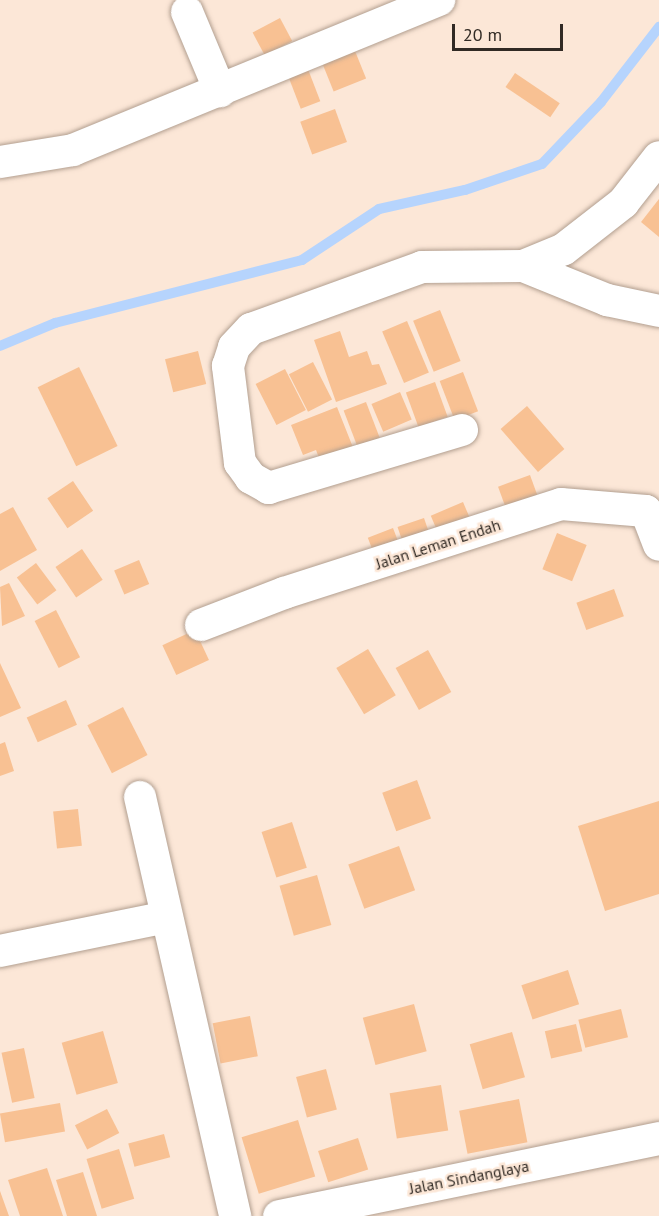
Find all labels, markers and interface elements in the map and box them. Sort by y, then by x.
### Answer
scale bar [455,12,566,50]
text: 20 m [463,23,502,46]
street label: Jalan Leman Endah [373,515,503,573]
street label: Jalan Sindanglaya [407,1156,531,1198]

